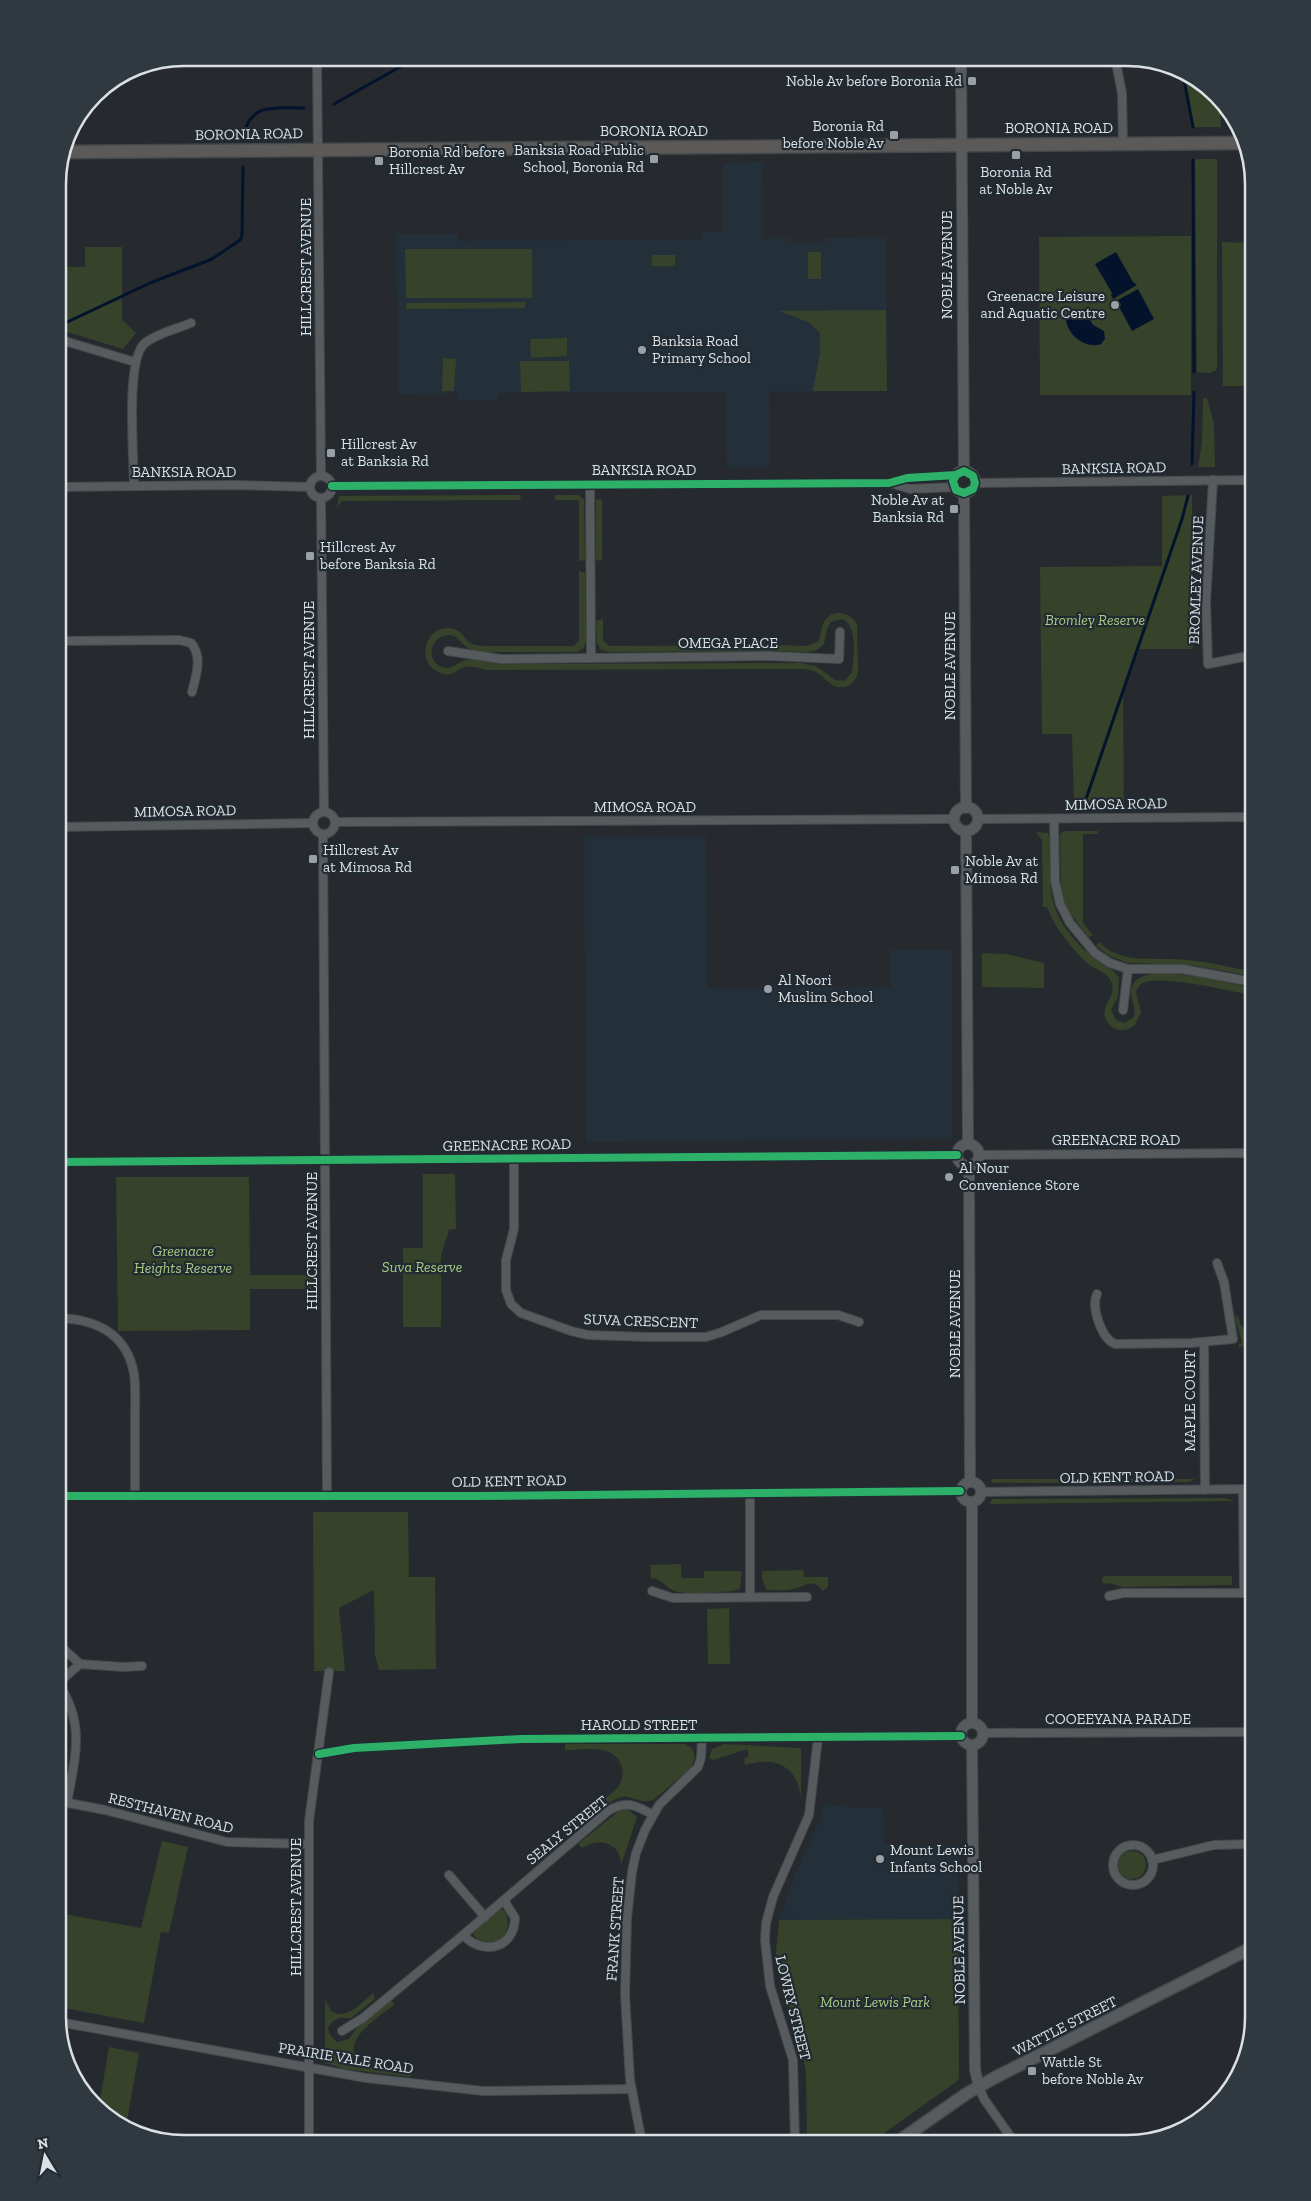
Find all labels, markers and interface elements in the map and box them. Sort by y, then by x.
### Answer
place label: Noble Av before Boronia Rd [786,72,963,90]
marker: Noble Av before Boronia Rd [966,75,978,87]
place label: Boronia Rd before Noble Av [782,117,885,152]
street label: BORONIA ROAD [1005,119,1113,137]
street label: BORONIA ROAD [600,122,708,140]
street label: BORONIA ROAD [195,124,303,144]
marker: Boronia Rd before Noble Av [888,129,900,141]
place label: Banksia Road Public School, Boronia Rd [514,141,645,176]
place label: Boronia Rd before Hillcrest Av [389,143,505,178]
marker: Boronia Rd at Noble Av [1010,149,1022,161]
marker: Banksia Road Public School, Boronia Rd [648,153,660,165]
marker: Boronia Rd before Hillcrest Av [373,155,385,167]
place label: Boronia Rd at Noble Av [979,163,1053,198]
street label: HILLCREST AVENUE [297,198,315,336]
street label: NOBLE AVENUE [938,211,956,319]
place label: Greenacre Leisure and Aquatic Centre [980,287,1105,322]
marker: Greenacre Leisure and Aquatic Centre [1109,299,1121,311]
place label: Banksia Road Primary School [652,332,751,367]
marker: Banksia Road Primary School [636,344,648,356]
place label: Hillcrest Av at Banksia Rd [341,435,429,470]
marker: Hillcrest Av at Banksia Rd [325,447,337,459]
street label: BANKSIA ROAD [1062,458,1166,478]
street label: BANKSIA ROAD [592,461,696,479]
street label: BANKSIA ROAD [132,463,236,481]
place label: Noble Av at Banksia Rd [871,491,945,526]
marker: Noble Av at Banksia Rd [948,503,960,515]
street label: BROMLEY AVENUE [1185,515,1207,645]
place label: Hillcrest Av before Banksia Rd [319,538,436,573]
marker: Hillcrest Av before Banksia Rd [304,550,316,562]
street label: HILLCREST AVENUE [300,601,318,739]
park label: Bromley Reserve [1045,611,1145,629]
street label: NOBLE AVENUE [941,612,959,720]
street label: OMEGA PLACE [678,634,778,652]
street label: MIMOSA ROAD [1065,794,1167,814]
street label: MIMOSA ROAD [594,798,696,816]
street label: MIMOSA ROAD [134,801,236,821]
place label: Hillcrest Av at Mimosa Rd [323,841,413,876]
place label: Noble Av at Mimosa Rd [965,852,1038,887]
marker: Hillcrest Av at Mimosa Rd [307,853,319,865]
marker: Noble Av at Mimosa Rd [949,864,961,876]
place label: Al Noori Muslim School [778,971,873,1006]
marker: Al Noori Muslim School [762,983,774,995]
street label: GREENACRE ROAD [1052,1131,1180,1149]
street label: GREENACRE ROAD [443,1135,571,1155]
place label: Al Nour Convenience Store [959,1159,1080,1194]
marker: Al Nour Convenience Store [943,1171,955,1183]
street label: HILLCREST AVENUE [303,1172,321,1310]
park label: Greenacre Heights Reserve [134,1242,232,1277]
park label: Suva Reserve [382,1258,462,1276]
street label: NOBLE AVENUE [946,1270,964,1378]
street label: SUVA CRESCENT [583,1310,699,1332]
street label: MAPLE COURT [1181,1350,1199,1452]
street label: OLD KENT ROAD [1059,1467,1175,1487]
street label: OLD KENT ROAD [451,1471,567,1491]
street label: COOEEYANA PARADE [1045,1710,1191,1728]
street label: HAROLD STREET [581,1716,697,1734]
street label: RESTHAVEN ROAD [107,1789,235,1837]
street label: SEALY STREET [523,1792,611,1868]
street label: HILLCREST AVENUE [287,1838,305,1976]
place label: Mount Lewis Infants School [890,1841,982,1876]
marker: Mount Lewis Infants School [874,1853,886,1865]
street label: FRANK STREET [602,1876,628,1982]
street label: NOBLE AVENUE [949,1895,969,2004]
street label: LOWRY STREET [771,1954,815,2062]
street label: WATTLE STREET [1010,1992,1120,2060]
park label: Mount Lewis Park [820,1993,930,2011]
street label: PRAIRIE VALE ROAD [277,2038,415,2078]
place label: Wattle St before Noble Av [1041,2053,1144,2088]
marker: Wattle St before Noble Av [1026,2065,1038,2077]
north arrow [20,2131,70,2181]
text: N [36,2134,50,2153]

